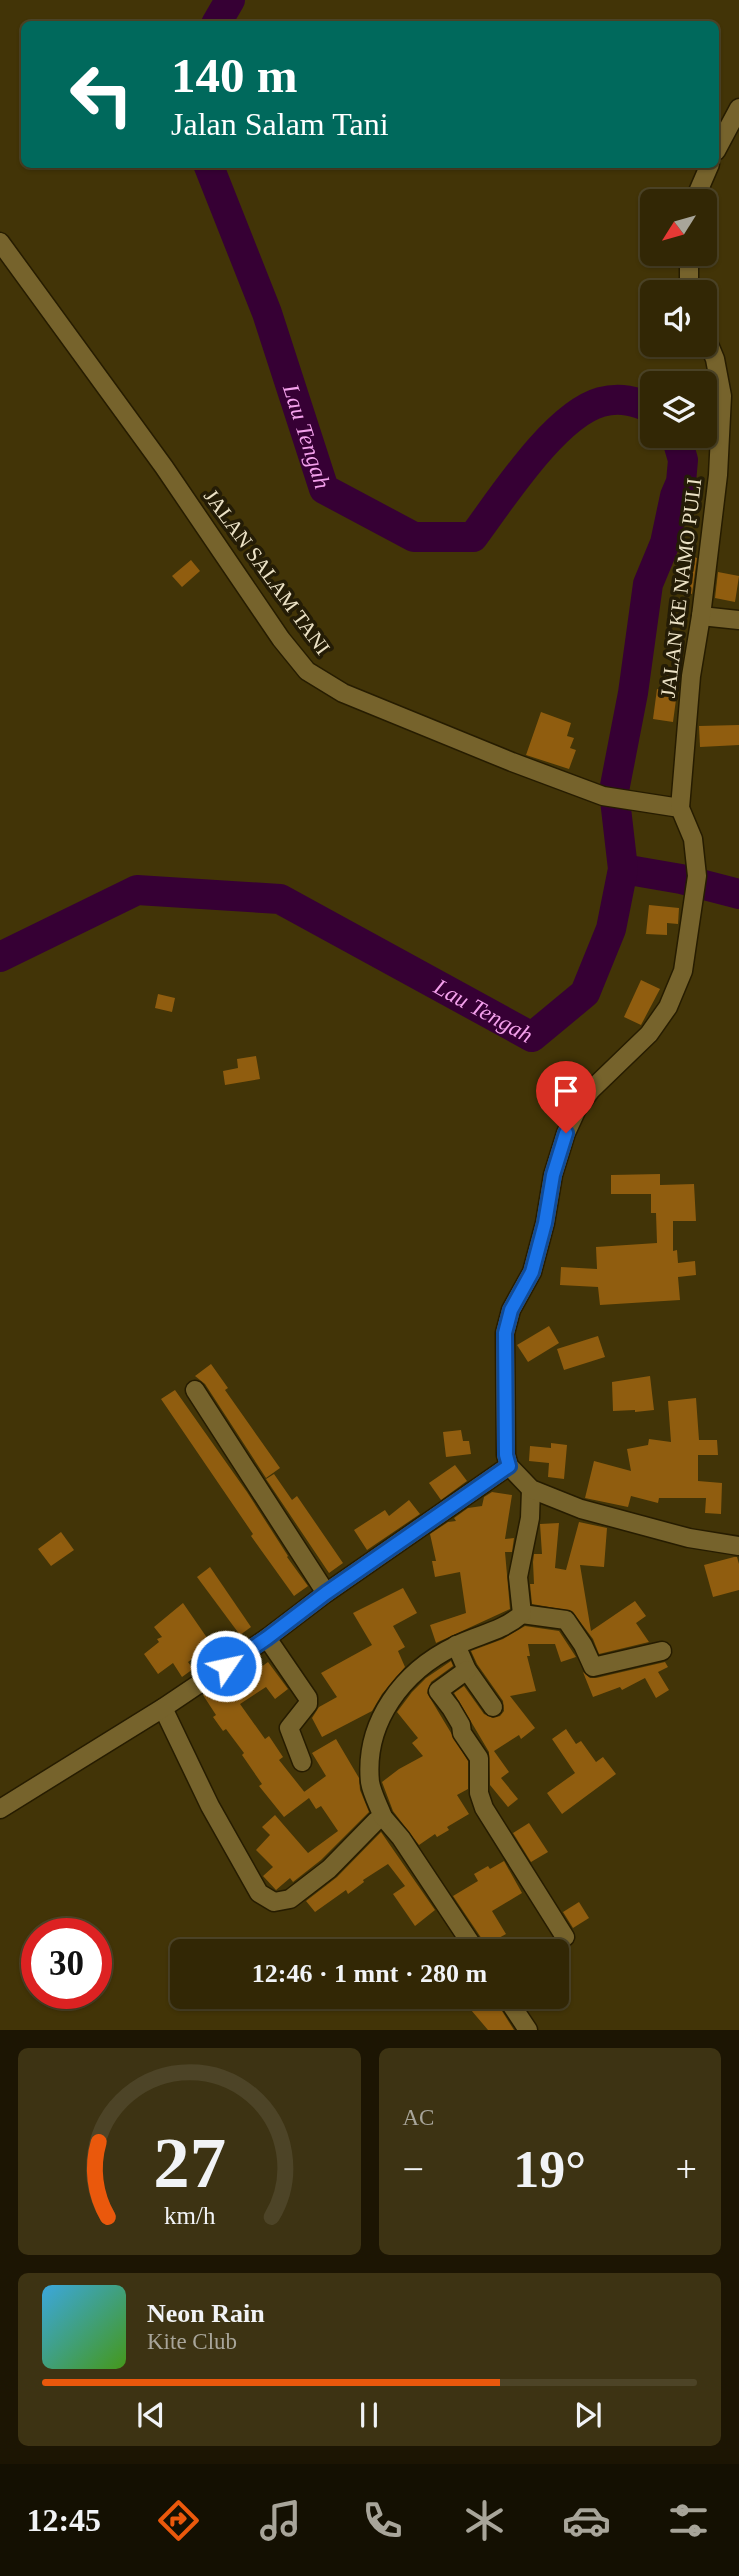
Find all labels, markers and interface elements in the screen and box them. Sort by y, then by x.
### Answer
text: 140 m [171,48,298,103]
icon: left [56,49,147,140]
text: Jalan Salam Tani [171,106,389,142]
north arrow [640,189,718,266]
map controls [640,189,717,448]
button: sound [640,280,717,357]
button: layers [640,371,717,448]
water label: Lau Tengah [278,380,336,492]
street label: JALAN KE NAMO PULI [656,477,706,699]
street label: JALAN SALAM TANI [199,485,335,659]
water label: Lau Tengah [429,973,537,1048]
pin [536,1061,596,1133]
icon: arrive [547,1072,585,1110]
position arrow [189,1629,263,1703]
speed limit sign: 30 [21,1918,112,2009]
text: 12:46 · 1 mnt · 280 m [252,1959,487,1988]
text: AC [403,2105,434,2130]
text: 27 [153,2123,226,2204]
text: 19° [513,2141,586,2198]
text: − [403,2148,424,2190]
text: + [676,2148,697,2190]
text: km/h [164,2202,215,2229]
text: Neon Rain [147,2299,265,2328]
text: Kite Club [147,2329,237,2354]
icon: previous [132,2396,170,2434]
icon: pause [350,2396,388,2434]
icon: next [569,2396,607,2434]
icon: directions [154,2496,203,2545]
icon: music [256,2496,305,2545]
icon: phone [358,2496,407,2545]
icon: climate [460,2496,509,2545]
icon: car [562,2496,611,2545]
icon: filters [664,2496,713,2545]
text: 12:45 [26,2502,101,2538]

